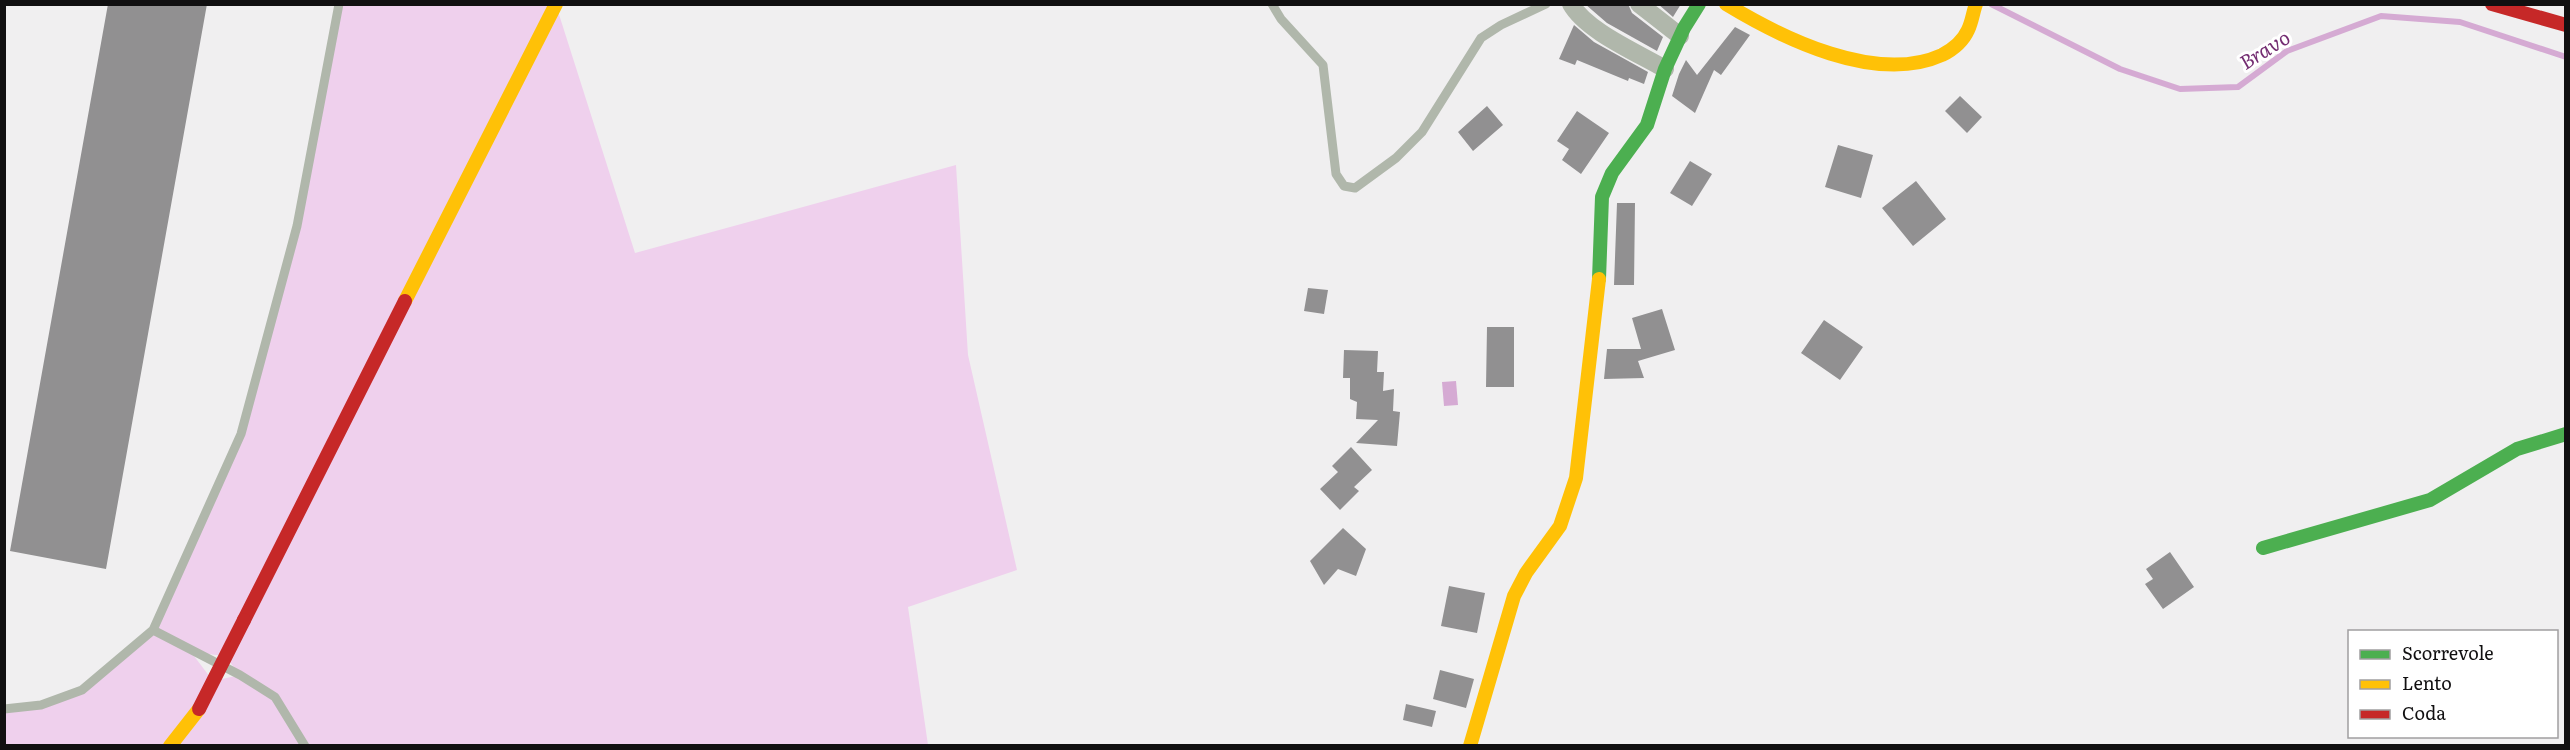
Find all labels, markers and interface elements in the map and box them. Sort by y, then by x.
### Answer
water label: Bravo [2233,21,2295,76]
legend [2348,630,2558,738]
text: Scorrevole [2402,639,2494,666]
text: Lento [2402,669,2452,696]
text: Coda [2402,699,2446,726]

